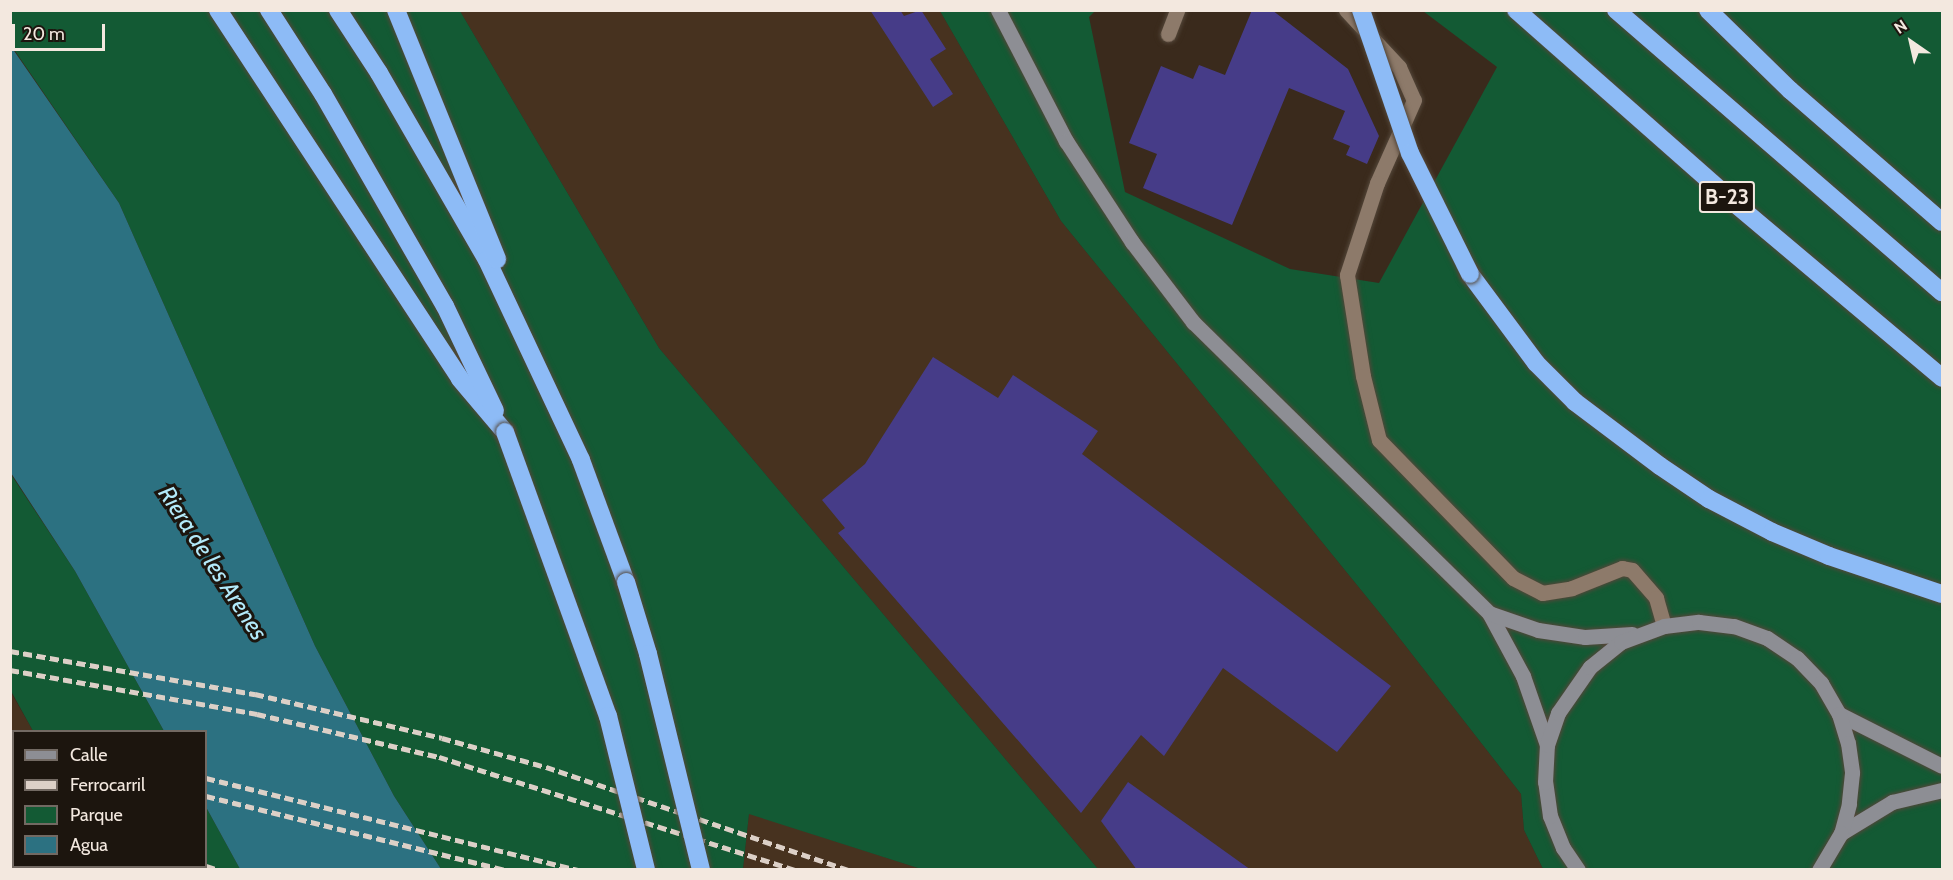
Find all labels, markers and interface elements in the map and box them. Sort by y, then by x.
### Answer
scale bar [15,12,108,50]
north arrow [1881,12,1941,72]
text: N [1891,16,1911,38]
text: 20 m [23,23,65,45]
road number: B-23 [1698,179,1756,215]
water label: Riera de les Arenes [152,480,274,646]
legend [12,730,207,868]
text: Calle [70,744,107,766]
text: Ferrocarril [70,774,145,796]
text: Parque [70,804,123,826]
text: Agua [70,834,108,856]

